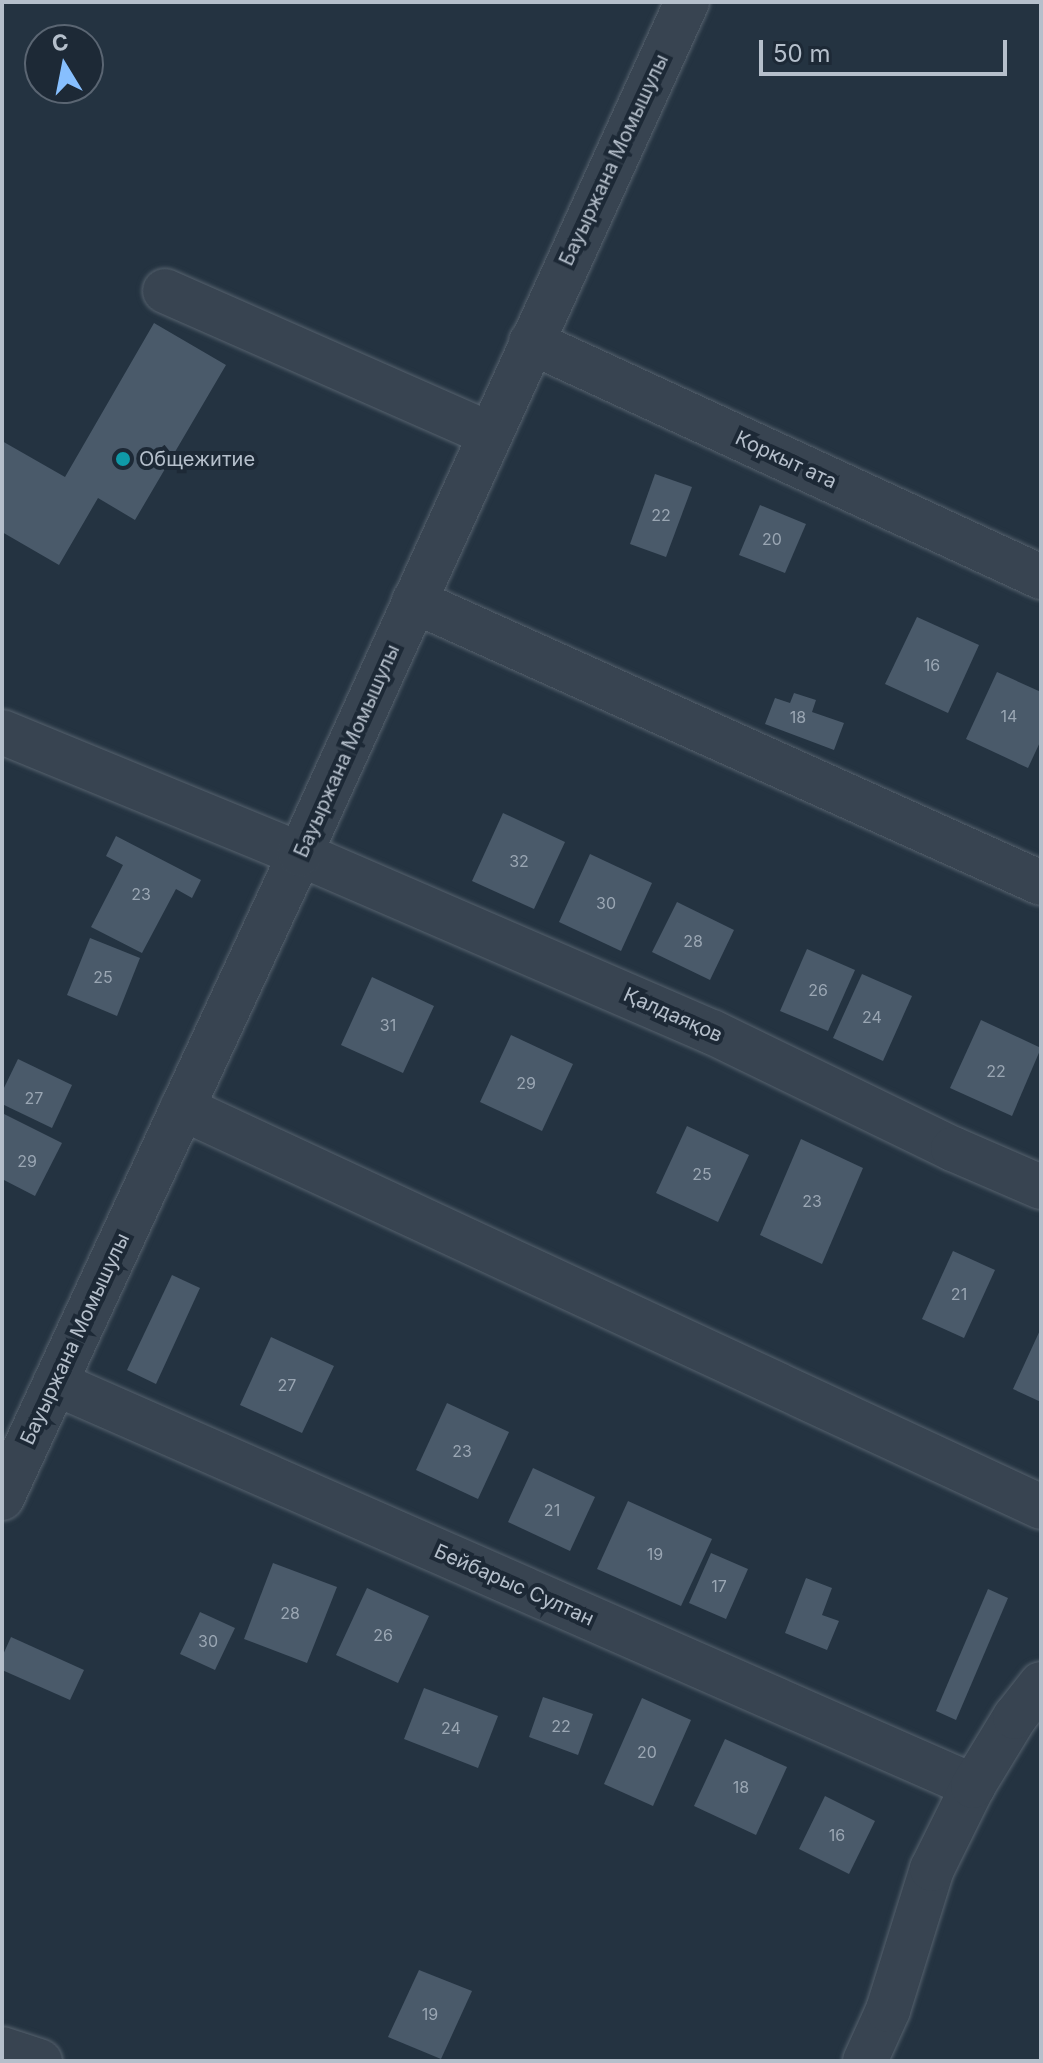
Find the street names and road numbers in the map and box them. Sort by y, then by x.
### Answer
street label: Бауыржана Момышулы [554,50,674,270]
street label: Коркыт ата [731,426,841,494]
street label: Бауыржана Момышулы [289,641,405,861]
street label: Қалдаяқов [620,983,726,1047]
street label: Бауыржана Момышулы [15,1229,135,1449]
street label: Бейбарыс Султан [430,1539,598,1631]

